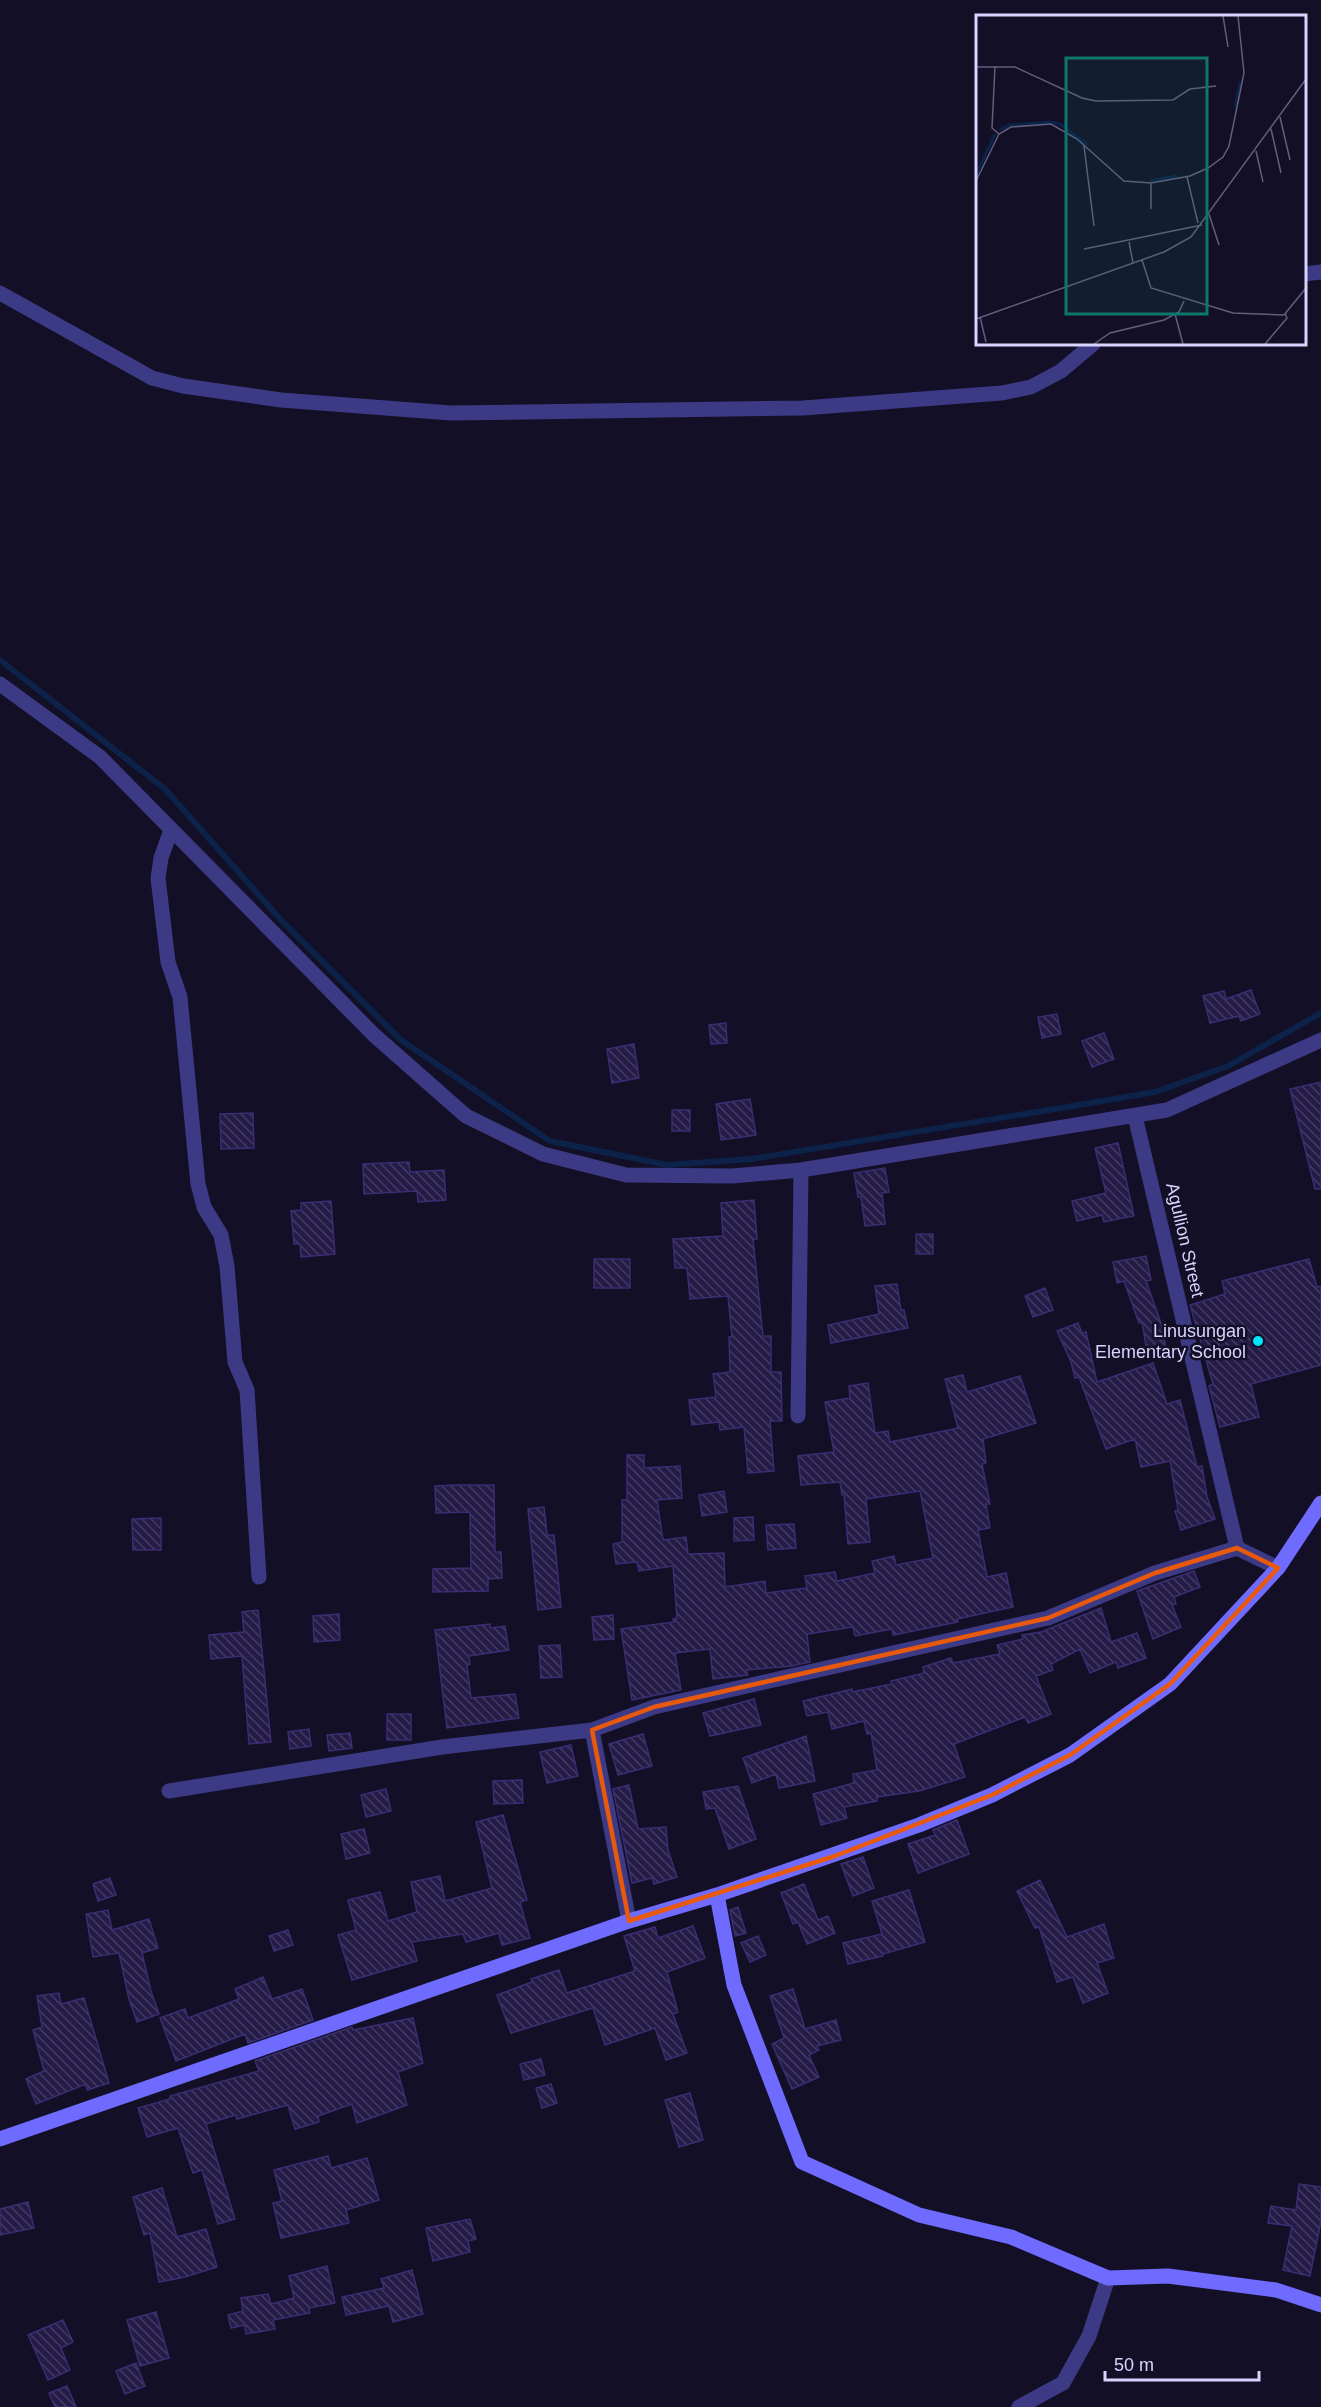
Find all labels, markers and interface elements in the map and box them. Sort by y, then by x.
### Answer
inset map [976,15,1306,345]
street label: Agullion Street [1162,1181,1208,1299]
place label: Linusungan Elementary School [1095,1321,1246,1362]
marker: Linusungan Elementary School [1251,1334,1265,1348]
scale bar [1105,2344,1260,2382]
text: 50 m [1114,2355,1154,2375]

